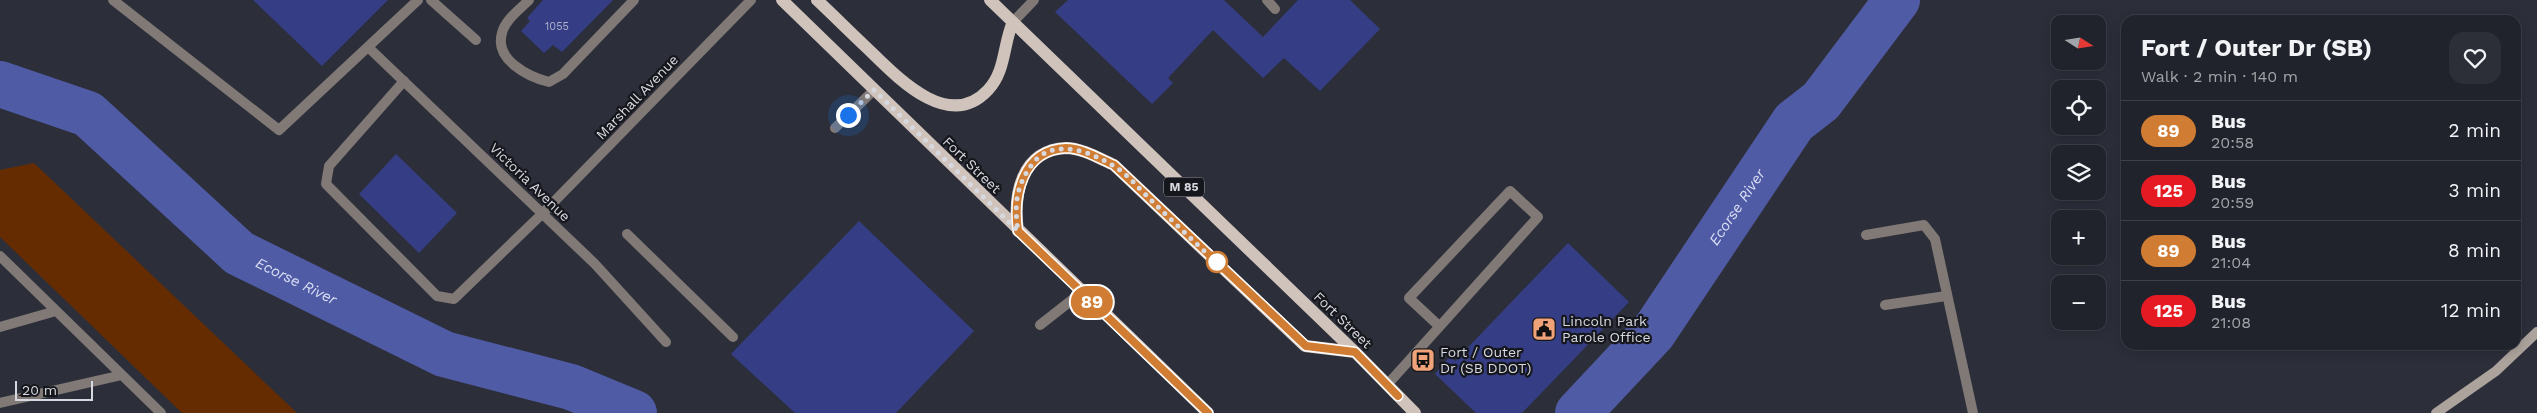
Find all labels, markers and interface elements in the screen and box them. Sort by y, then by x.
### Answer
north arrow [2051,15,2106,70]
map controls [2051,15,2106,330]
house number: 1055 [545,20,569,33]
button: heart [2449,32,2501,84]
text: Fort / Outer Dr (SB) [2141,34,2372,62]
street label: Marshall Avenue [593,52,681,142]
text: Walk · 2 min · 140 m [2141,67,2298,86]
button: locate [2051,80,2106,135]
your location [836,103,861,128]
text: Bus [2211,110,2246,133]
text: 2 min [2449,119,2501,142]
text: 89 [2157,120,2180,141]
street label: Fort Street [940,133,1004,197]
text: 20:58 [2211,133,2254,152]
street label: Victoria Avenue [486,140,574,224]
button: layers [2051,145,2106,200]
water label: Ecorse River [1705,165,1770,249]
text: Bus [2211,170,2246,193]
road number: M 85 [1164,178,1204,196]
text: 3 min [2449,179,2501,202]
text: 125 [2154,180,2183,201]
text: 20:59 [2211,193,2254,212]
button: + [2051,210,2106,265]
text: Bus [2211,230,2246,253]
text: 8 min [2448,239,2501,262]
text: 89 [2157,240,2180,261]
unlabelled marker [1206,251,1228,273]
text: 21:04 [2211,253,2251,272]
water label: Ecorse River [253,254,341,309]
button: − [2051,275,2106,330]
line badge: 89 [1070,286,1114,318]
street label: Fort Street [1311,288,1375,352]
text: Bus [2211,290,2246,313]
text: 89 [1081,291,1103,312]
text: 12 min [2441,299,2501,322]
text: 125 [2154,300,2183,321]
place label: Lincoln Park Parole Office [1562,313,1651,345]
text: 21:08 [2211,313,2251,332]
public building icon: Lincoln Park Parole Office [1531,316,1557,342]
place label: Fort / Outer Dr (SB DDOT) [1440,344,1531,376]
bus stop icon: Fort / Outer Dr (SB DDOT) [1410,347,1436,373]
scale bar [15,378,92,401]
text: 20 m [22,382,57,398]

